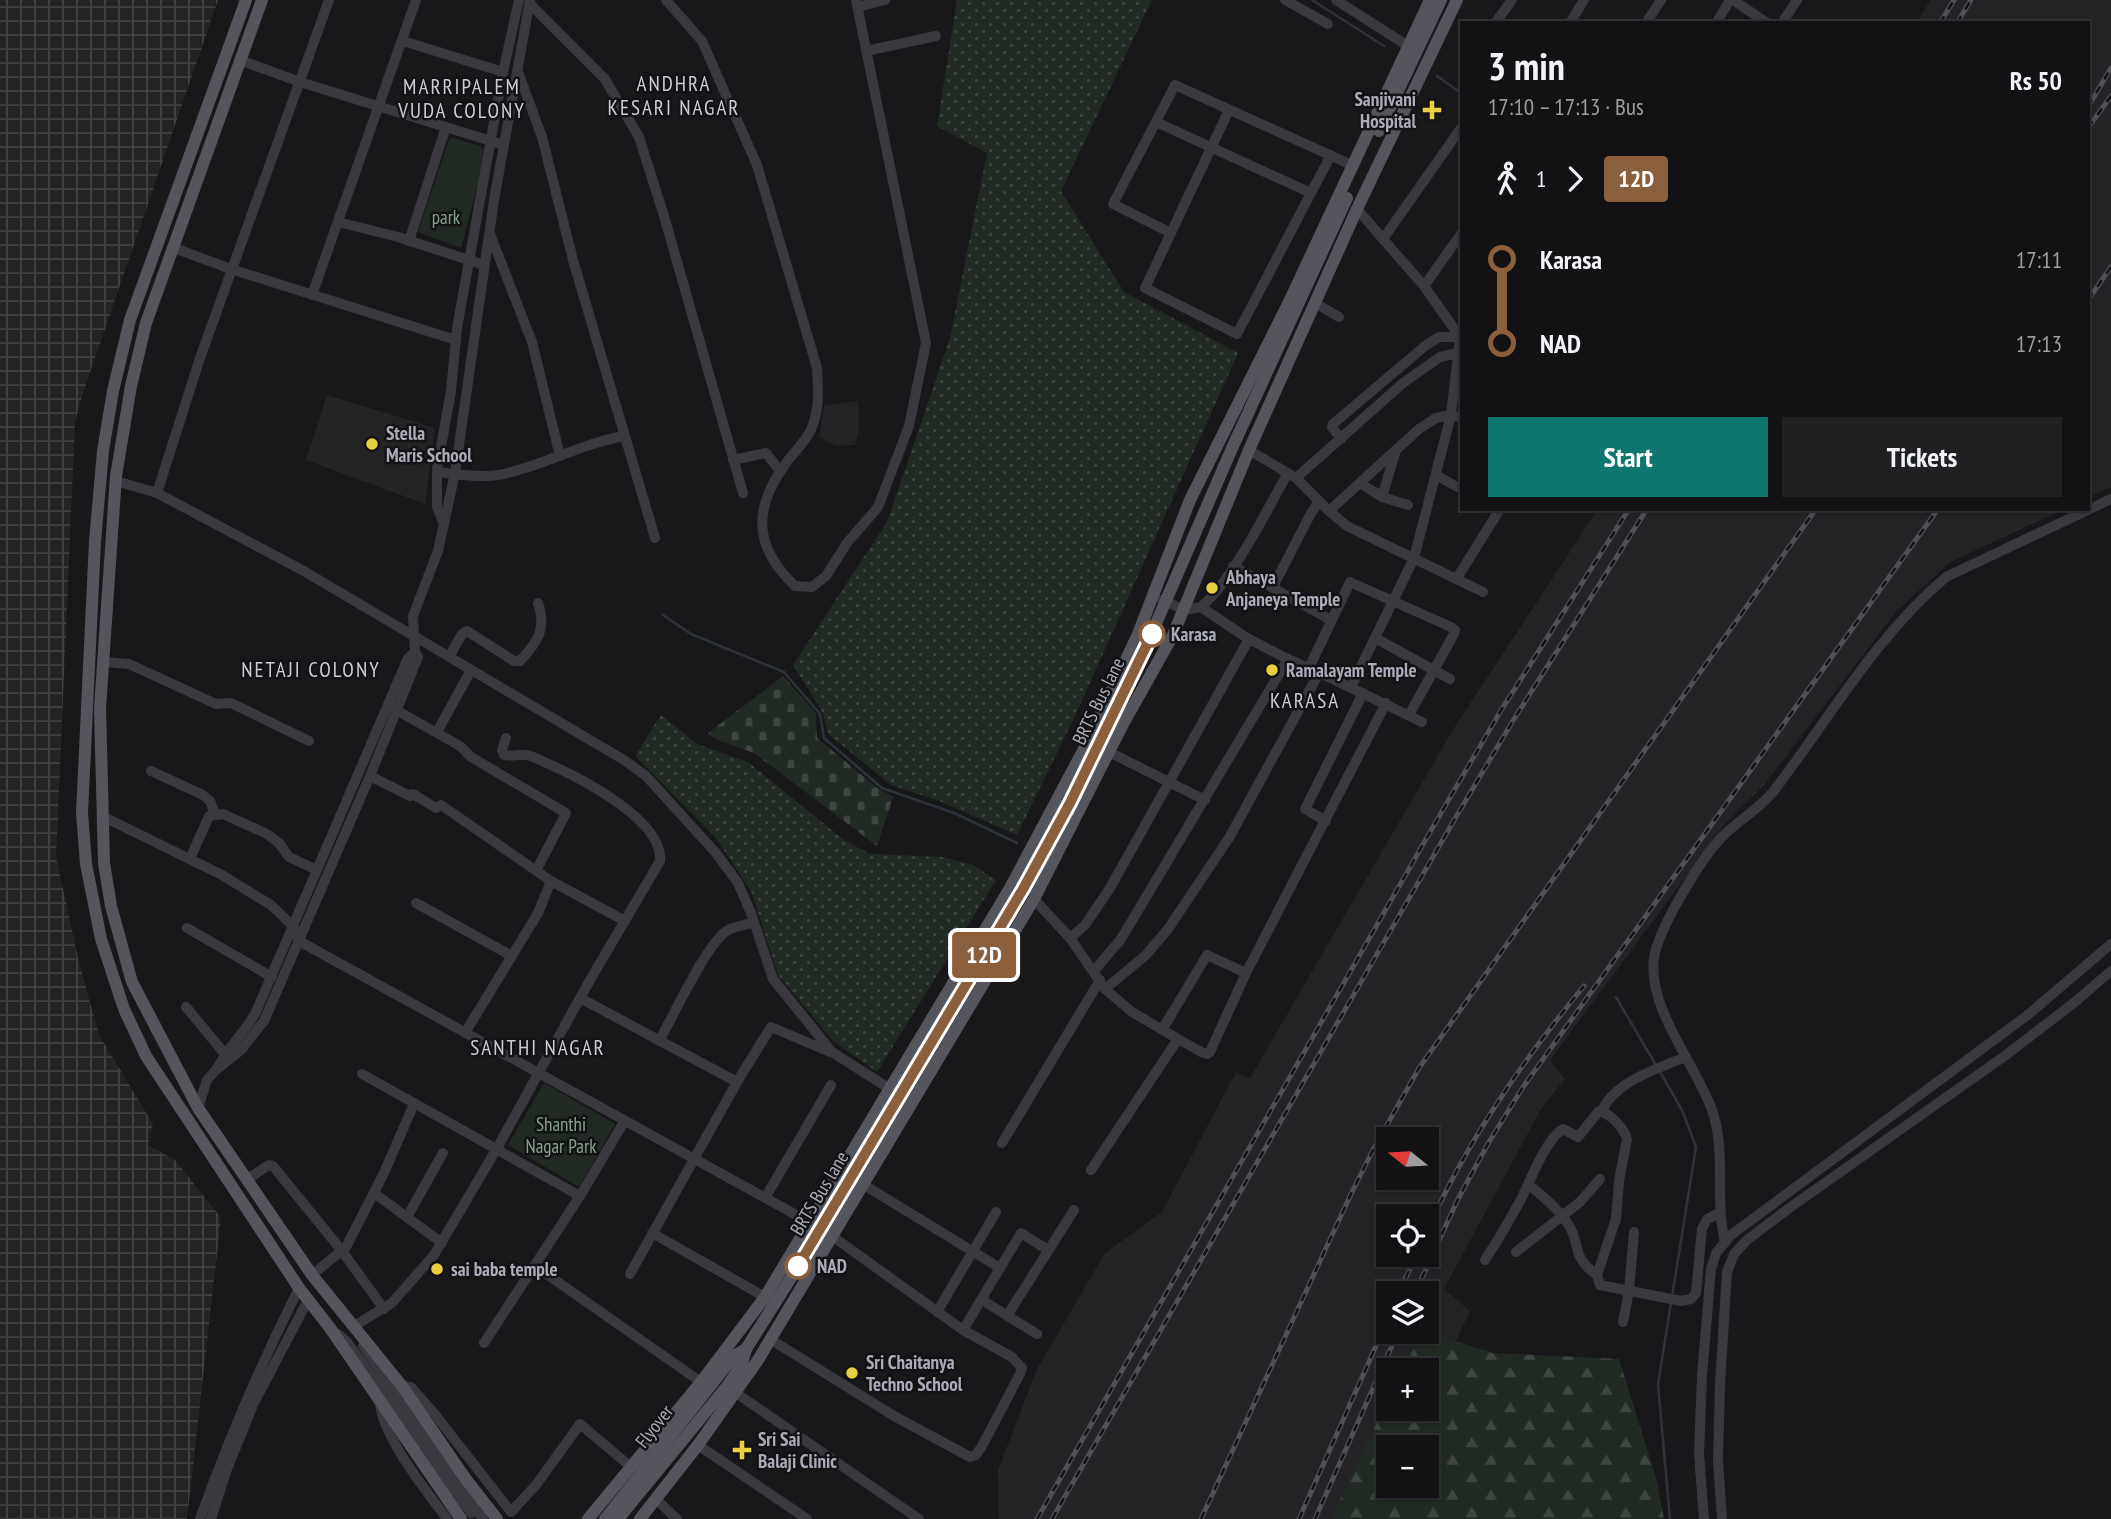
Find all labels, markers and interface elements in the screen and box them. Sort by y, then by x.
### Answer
text: 3 min [1488,41,1565,90]
text: Rs 50 [2010,64,2062,97]
district label: ANDHRA KESARI NAGAR [608,70,740,121]
district label: MARRIPALEM VUDA COLONY [397,73,526,124]
place label: Sanjivani Hospital [1354,87,1416,133]
text: 17:10 – 17:13 · Bus [1488,92,1644,121]
marker: Sanjivani Hospital [1422,100,1442,120]
icon: walk [1488,160,1526,198]
icon: forward [1556,160,1594,198]
text: 12D [1618,163,1654,194]
text: 1 [1536,164,1546,193]
park label: park [432,205,461,229]
text: Karasa [1540,243,1602,276]
text: 17:11 [2016,245,2062,274]
text: NAD [1540,327,1581,360]
text: 17:13 [2016,329,2062,358]
button: Start [1488,417,1768,497]
button: Tickets [1782,417,2062,497]
place label: Stella Maris School [386,421,472,467]
marker: Stella Maris School [364,436,380,452]
place label: Abhaya Anjaneya Temple [1225,565,1340,611]
marker: Abhaya Anjaneya Temple [1204,580,1220,596]
marker: Karasa [1139,621,1165,647]
place label: Karasa [1171,622,1217,646]
street label: BRTS Bus lane [1067,654,1129,748]
district label: NETAJI COLONY [241,656,381,683]
place label: Ramalayam Temple [1286,658,1417,682]
marker: Ramalayam Temple [1264,662,1280,678]
district label: KARASA [1270,687,1340,714]
line badge: 12D [944,932,1024,978]
text: 12D [966,939,1002,970]
district label: SANTHI NAGAR [470,1034,606,1061]
park label: Shanthi Nagar Park [525,1112,597,1158]
north arrow [1376,1127,1438,1190]
map controls [1376,1127,1439,1498]
street label: BRTS Bus lane [785,1147,853,1239]
button: locate [1376,1204,1439,1267]
marker: NAD [785,1253,811,1279]
place label: NAD [817,1254,847,1278]
place label: sai baba temple [451,1257,558,1281]
marker: sai baba temple [429,1261,445,1277]
button: layers [1376,1281,1439,1344]
place label: Sri Chaitanya Techno School [866,1350,963,1396]
button: + [1376,1358,1439,1421]
marker: Sri Chaitanya Techno School [844,1365,860,1381]
street label: Flyover [630,1399,679,1452]
place label: Sri Sai Balaji Clinic [758,1427,837,1473]
button: − [1376,1435,1439,1498]
marker: Sri Sai Balaji Clinic [732,1440,752,1460]

